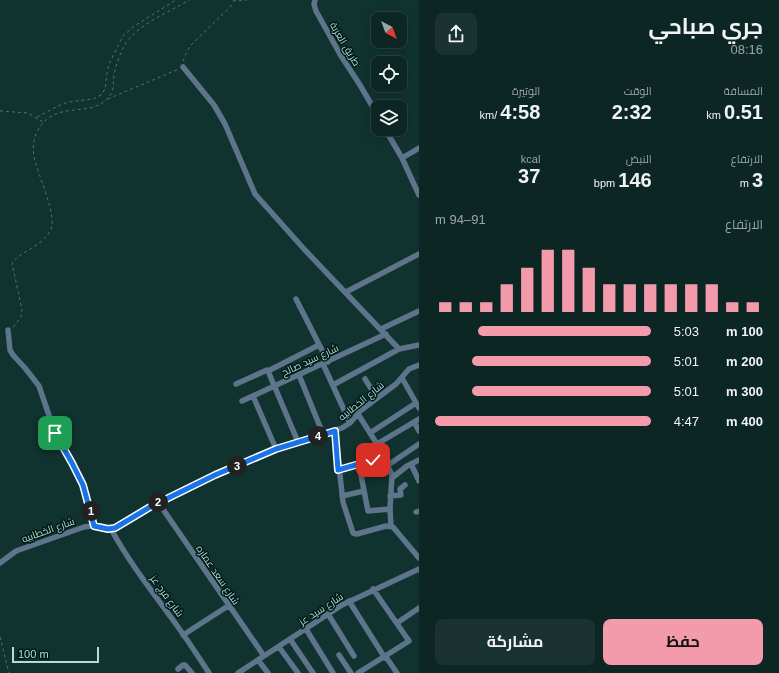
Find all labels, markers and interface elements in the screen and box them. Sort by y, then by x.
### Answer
north arrow [371,12,407,48]
map controls [371,12,407,136]
button: share [435,13,477,55]
text: جري صباحي [648,14,763,39]
street label: طريق العزبة [327,20,362,68]
text: 08:16 [730,42,763,57]
button: locate [371,56,407,92]
text: الوتيرة [512,85,540,97]
text: الوقت [624,85,652,97]
text: المسافة [724,85,763,97]
button: layers [371,100,407,136]
text: 4:58 [500,101,540,123]
text: 2:32 [612,101,652,123]
text: 0.51 [724,101,763,123]
text: /km [480,109,500,121]
text: km [706,109,724,121]
text: kcal [521,153,540,165]
text: النبض [626,153,652,165]
text: الارتفاع [731,153,763,165]
text: 37 [518,165,540,187]
text: 146 [618,169,652,191]
text: 3 [752,169,763,191]
text: bpm [594,177,618,189]
text: m [740,177,752,189]
text: 91–94 m [435,212,486,227]
text: الارتفاع [725,217,763,232]
text: 5:03 [674,324,699,339]
text: 100 m [726,324,763,339]
street label: شارع سيد صالح [280,342,341,379]
text: 5:01 [674,354,699,369]
text: 200 m [726,354,763,369]
street label: شارع الخطابيه [336,379,387,424]
text: 5:01 [674,384,699,399]
text: 300 m [726,384,763,399]
text: 4:47 [674,414,699,429]
text: 400 m [726,414,763,429]
pin [38,416,72,450]
icon: arrive [44,422,66,444]
pin: 4 [308,426,328,446]
text: 4 [315,430,321,442]
pin [356,443,390,477]
icon: check [362,449,384,471]
pin: 3 [227,456,247,476]
text: 3 [234,460,240,472]
pin: 2 [148,492,168,512]
text: 2 [155,496,161,508]
pin: 1 [81,501,101,521]
text: 1 [88,505,94,517]
street label: شارع الخطابيه [20,515,76,546]
street label: شارع سعد عماره [193,543,242,607]
street label: شارع فرج عز [147,572,186,620]
street label: شارع سيد عز [296,591,346,629]
button: مشاركة [435,619,595,665]
button: حفظ [603,619,763,665]
scale bar [12,645,99,664]
text: 100 m [18,648,49,660]

